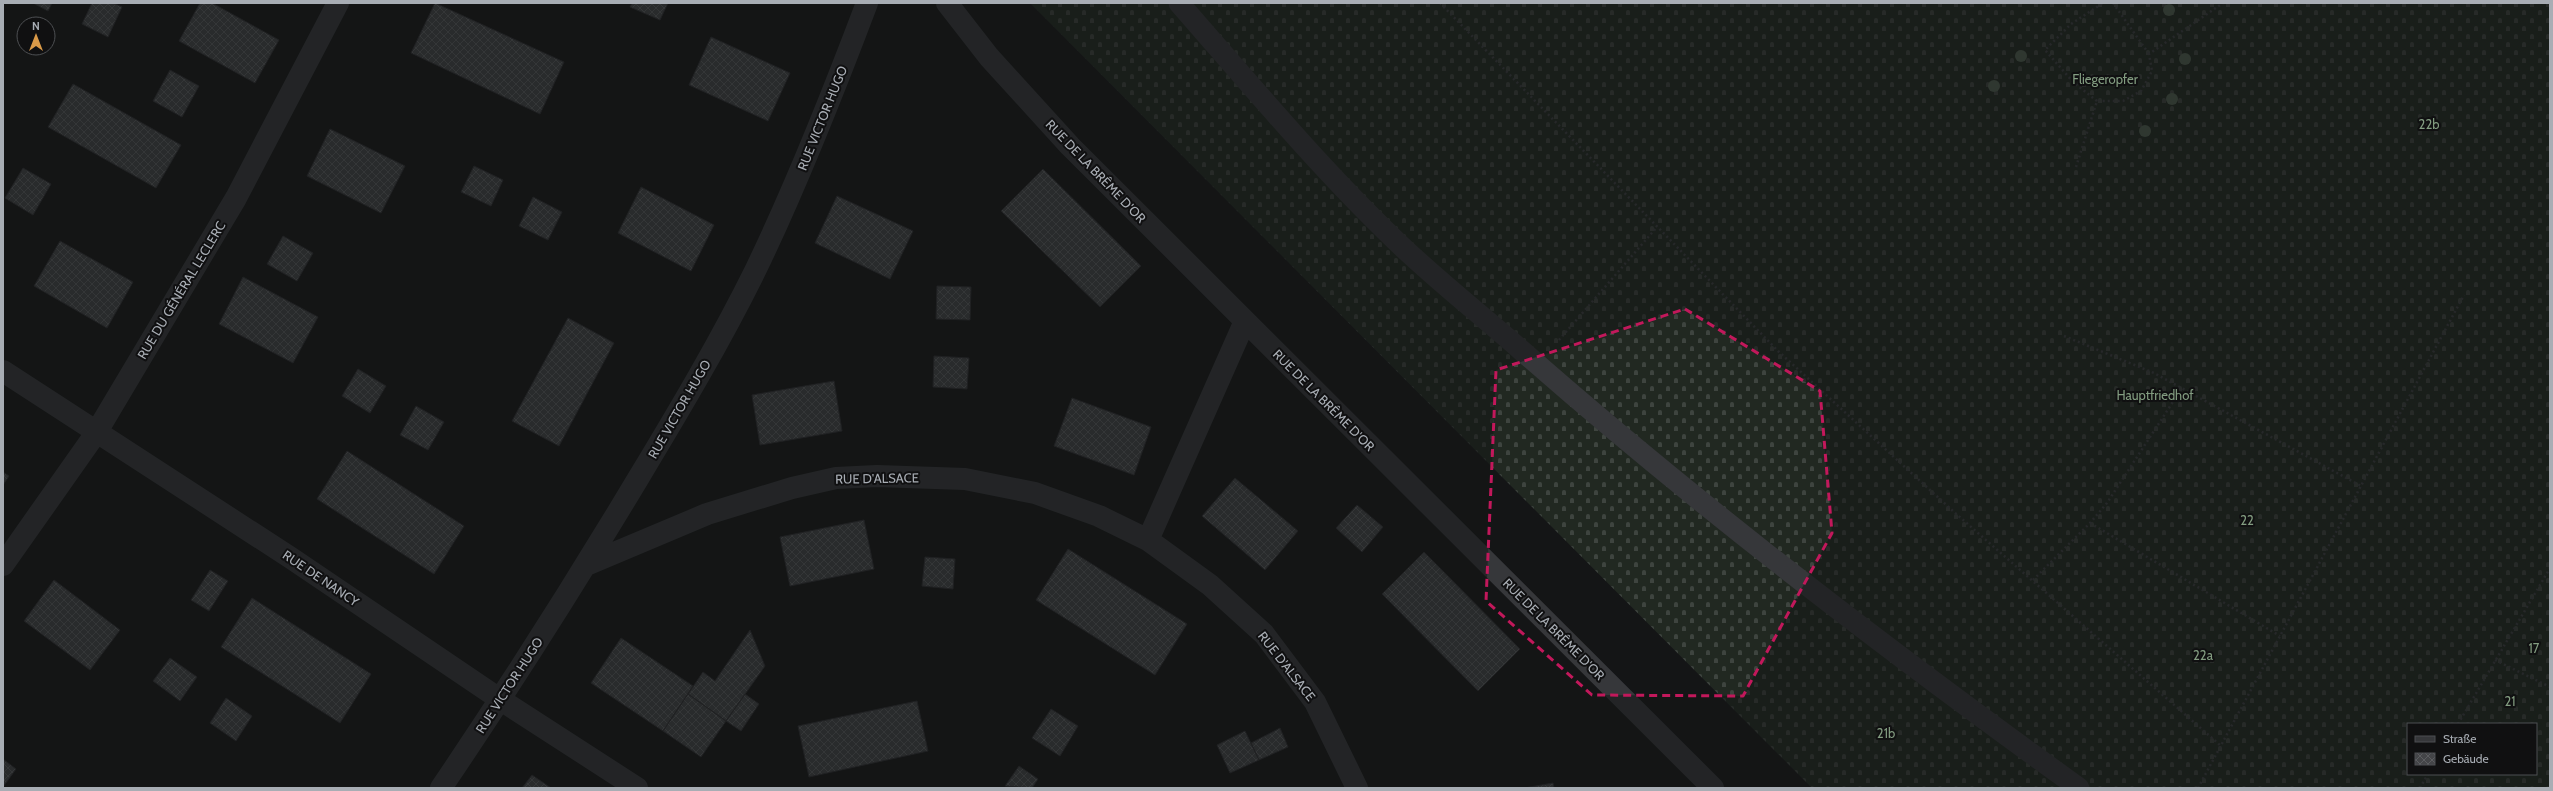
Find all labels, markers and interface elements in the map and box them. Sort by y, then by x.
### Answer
north arrow [16,16,56,56]
text: N [32,19,40,33]
street label: RUE VICTOR HUGO [794,63,850,173]
park label: Fliegeropfer [2072,71,2139,87]
street label: RUE DE LA BRÊME D'OR [1043,116,1150,226]
park label: 22b [2419,116,2439,132]
street label: RUE DU GÉNÉRAL LECLERC [133,218,229,362]
street label: RUE DE LA BRÊME D'OR [1270,346,1378,454]
street label: RUE VICTOR HUGO [644,357,714,461]
park label: Hauptfriedhof [2116,387,2194,403]
street label: RUE D'ALSACE [835,469,919,487]
park label: 22 [2240,512,2254,528]
street label: RUE DE NANCY [280,547,363,610]
street label: RUE DE LA BRÊME D'OR [1500,575,1608,683]
street label: RUE D'ALSACE [1255,628,1319,704]
street label: RUE VICTOR HUGO [472,634,546,736]
park label: 17 [2529,640,2540,656]
park label: 22a [2193,647,2214,663]
park label: 21 [2504,693,2516,709]
legend [2407,723,2537,775]
park label: 21b [1877,725,1895,741]
text: Straße [2443,731,2476,746]
text: Gebäude [2443,751,2489,766]

